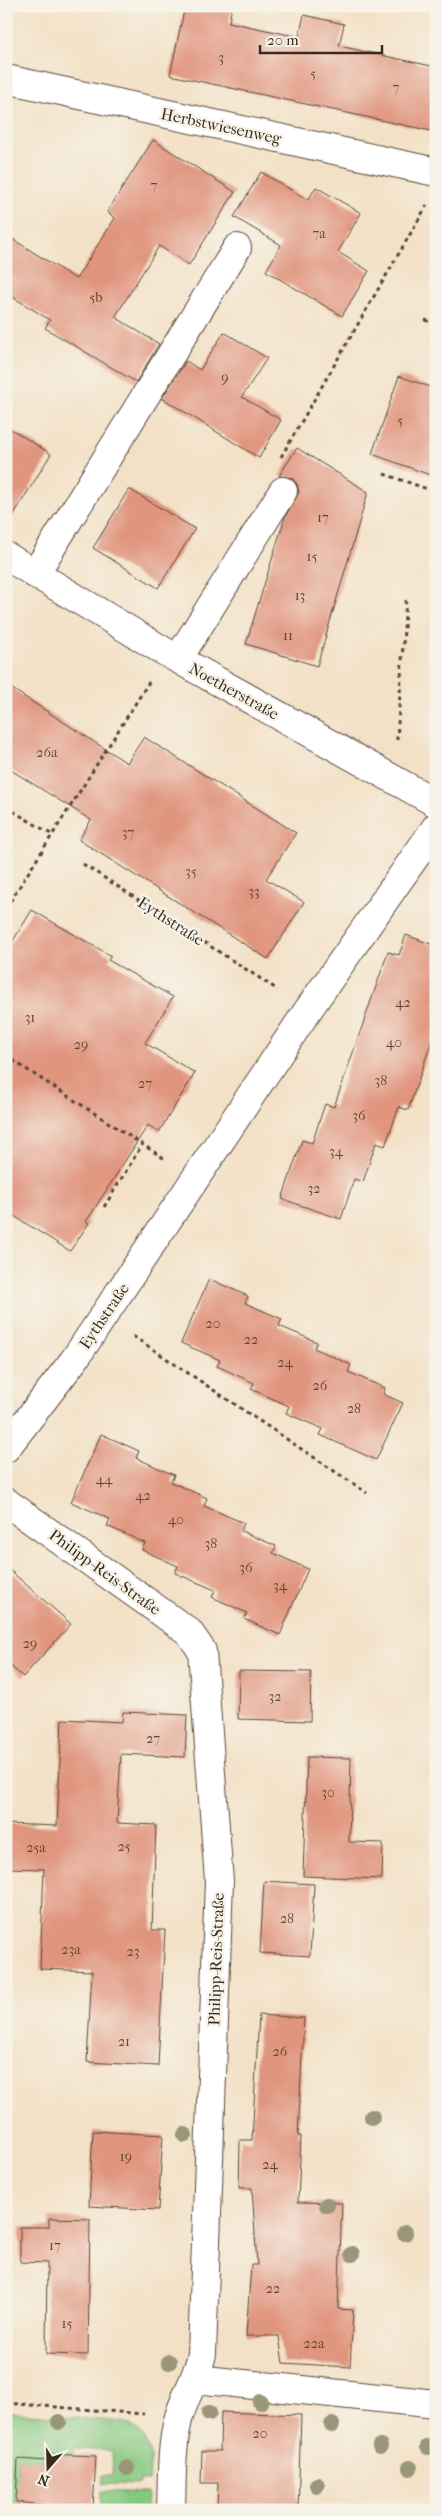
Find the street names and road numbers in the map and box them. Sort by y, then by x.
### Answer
street label: Herbstwiesenweg [159,104,283,148]
street label: Noetherstraße [186,659,282,724]
street label: Eythstraße [134,893,208,949]
street label: Eythstraße [75,1279,133,1352]
street label: Philipp-Reis-Straße [46,1525,164,1619]
street label: Philipp-Reis-Straße [204,1892,228,2026]

